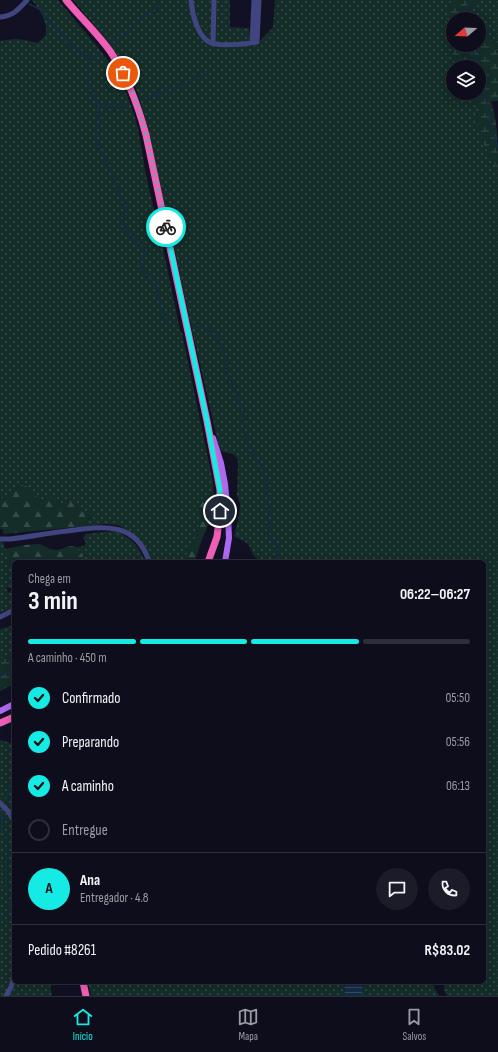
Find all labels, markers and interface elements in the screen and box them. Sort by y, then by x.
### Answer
north arrow [446,12,486,52]
map controls [446,12,486,100]
pin [106,56,140,90]
button: layers [446,60,486,100]
icon: bag [112,62,134,84]
courier [146,207,186,247]
icon: bike [155,216,177,238]
pin [203,494,237,528]
icon: home [209,500,231,522]
text: Chega em [28,571,71,587]
text: 06:22–06:27 [400,585,470,604]
text: 3 min [28,586,78,617]
text: A caminho · 450 m [28,650,107,666]
icon: check [28,687,50,709]
text: Confirmado [62,689,121,708]
text: 05:50 [446,690,470,706]
icon: check [28,731,50,753]
text: Preparando [62,733,119,752]
text: 05:56 [446,734,470,750]
icon: check [28,775,50,797]
text: A caminho [62,777,114,796]
text: 06:13 [446,778,470,794]
text: Entregue [62,821,108,840]
button: chat [376,868,418,910]
button: phone [428,868,470,910]
text: Ana [80,871,100,890]
text: A [45,879,53,898]
text: Entregador · 4.8 [80,890,149,906]
text: Pedido #8261 [28,941,96,960]
text: R$83.02 [424,941,470,960]
tab: Início [72,1006,94,1043]
tab: Mapa [237,1006,259,1043]
tab: Salvos [403,1006,426,1043]

